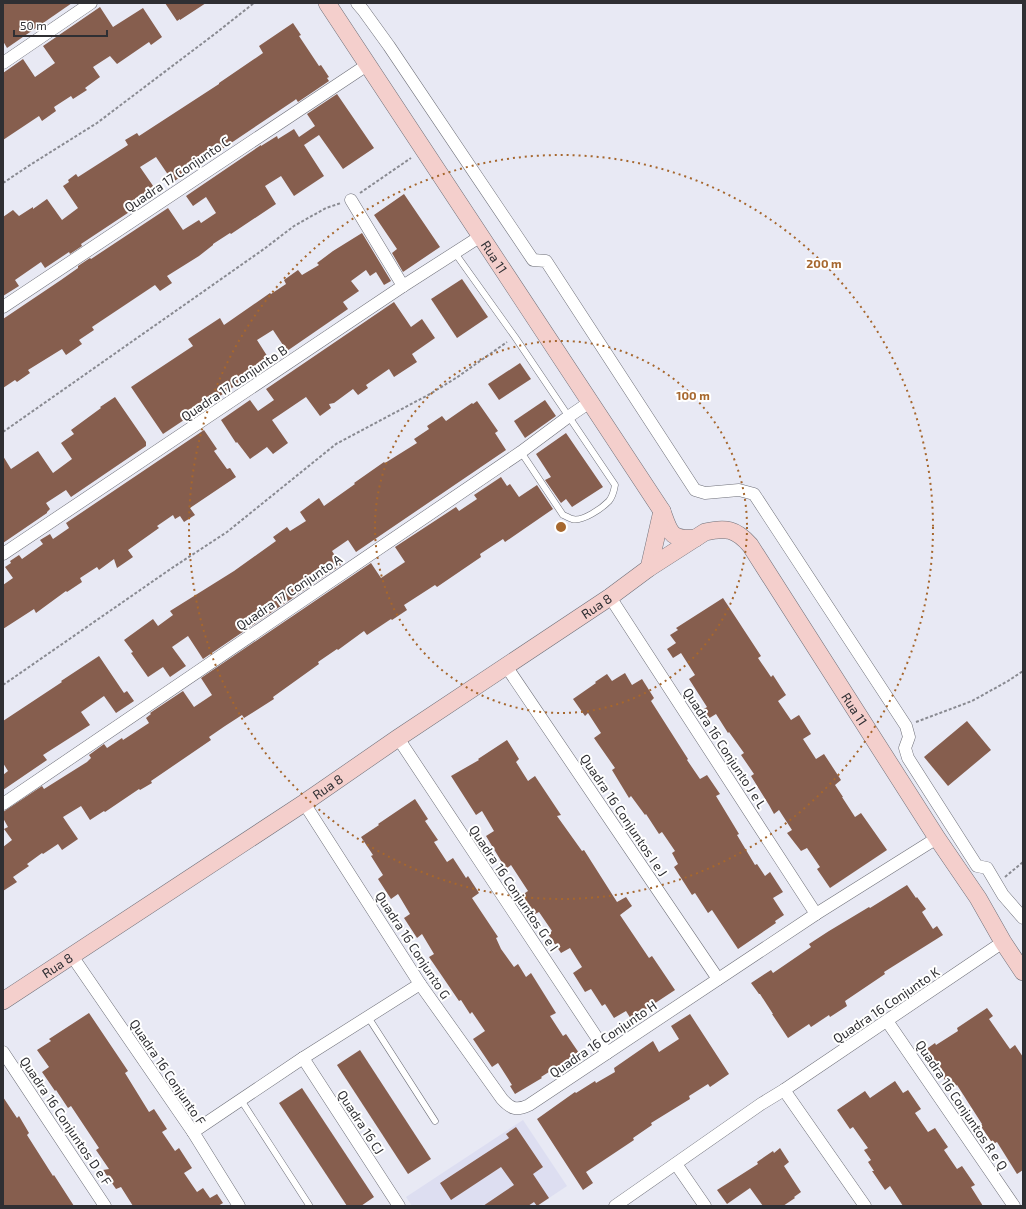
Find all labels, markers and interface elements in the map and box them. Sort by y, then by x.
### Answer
scale bar [14,12,107,38]
text: 50 m [20,18,47,32]
street label: Quadra 17 Conjunto C [121,133,233,215]
street label: Rua 11 [478,237,511,276]
text: 200 m [806,256,842,270]
street label: Quadra 17 Conjunto B [178,342,290,424]
text: 100 m [676,388,710,402]
centre of rings [554,520,568,534]
street label: Quadra 17 Conjunto A [233,551,345,633]
street label: Rua 8 [578,590,615,622]
street label: Quadra 16 Conjunto J e L [680,685,770,812]
street label: Rua 11 [838,689,871,728]
street label: Quadra 16 Conjuntos I e J [577,751,671,879]
street label: Rua 8 [309,771,346,803]
street label: Quadra 16 Conjuntos G e I [466,822,562,954]
street label: Quadra 16 Conjunto G [372,888,454,1002]
street label: Rua 8 [39,949,76,981]
street label: Quadra 16 Conjunto K [830,963,943,1047]
street label: Quadra 16 Conjunto H [546,997,660,1081]
street label: Quadra 16 Conjunto F [127,1016,209,1128]
street label: Quadra 16 Conjuntos R e Q [912,1037,1012,1173]
street label: Quadra 16 Conjuntos D e F [17,1053,115,1189]
street label: Quadra 16 CJ [334,1087,388,1157]

